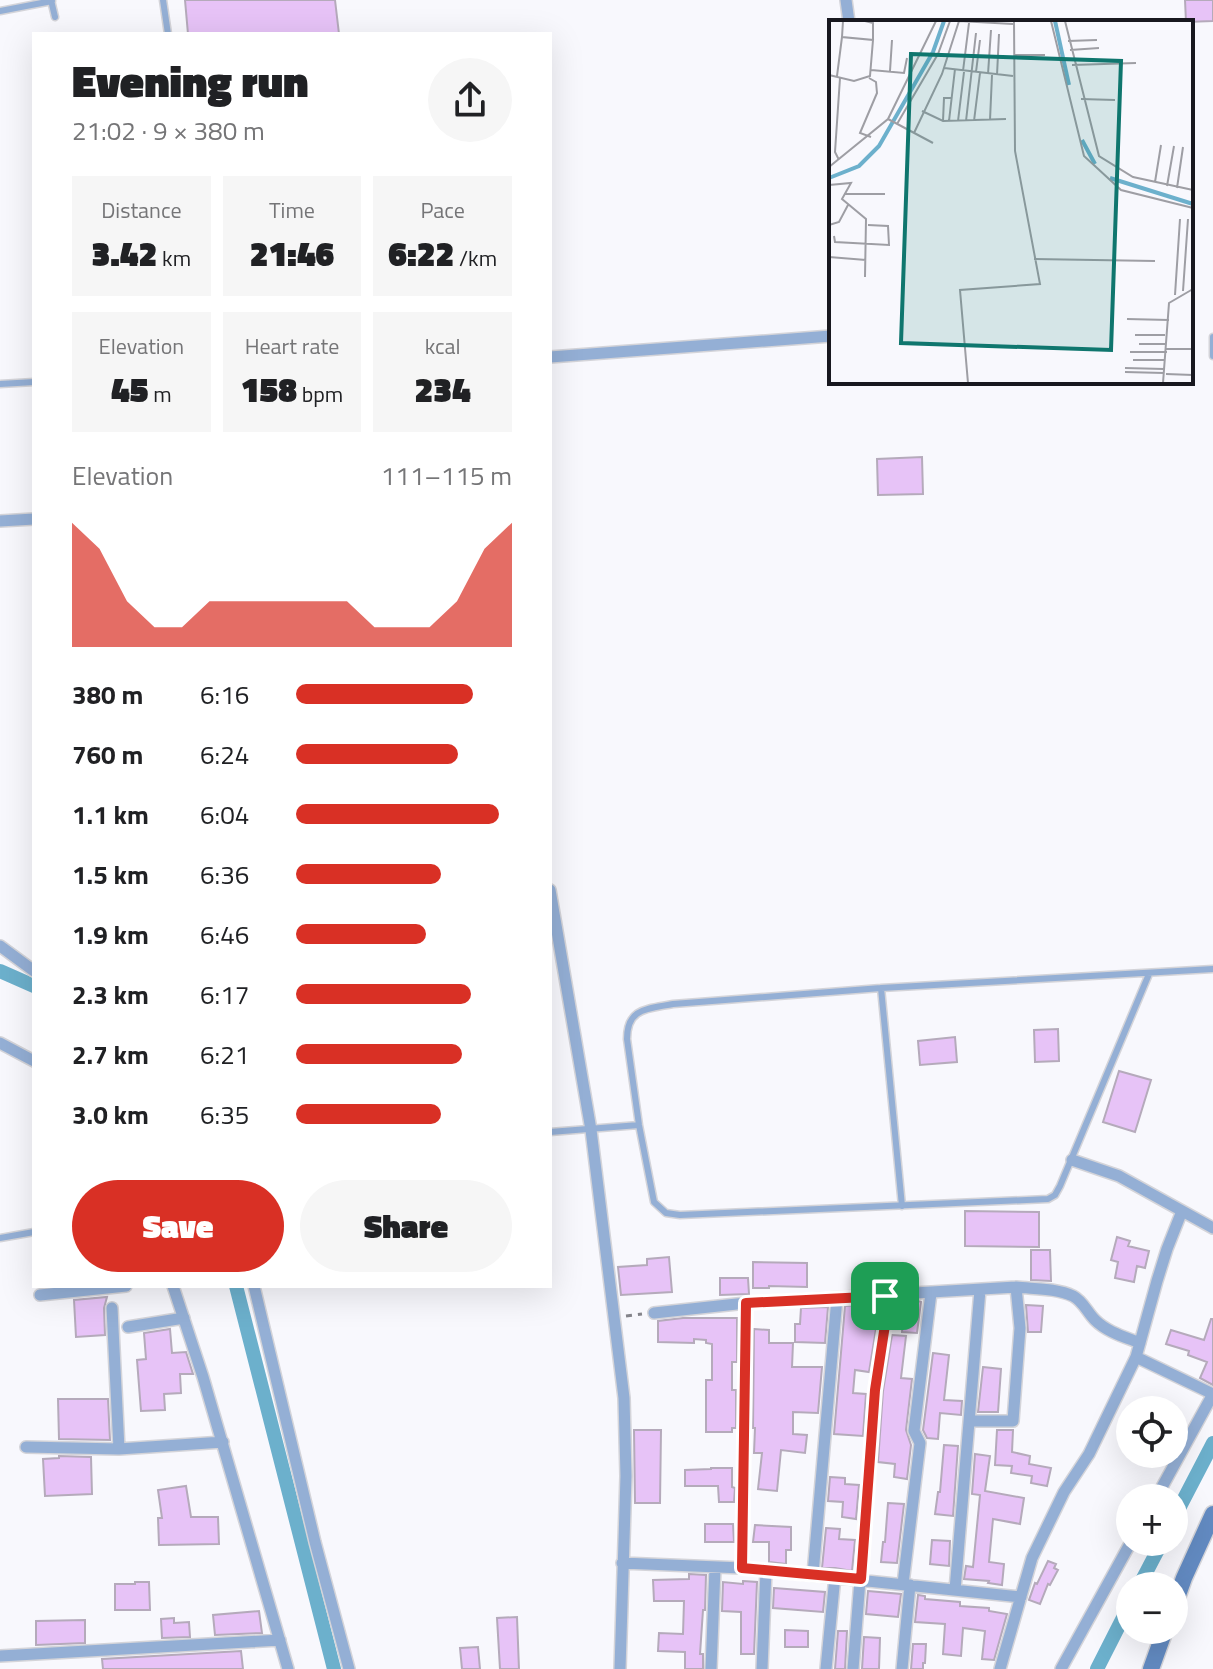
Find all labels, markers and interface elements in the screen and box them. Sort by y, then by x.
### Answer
inset map [829,20,1193,384]
text: Evening run [72,47,309,114]
button: share [428,58,512,142]
text: 21:02 · 9 × 380 m [72,111,265,150]
text: Distance [101,193,182,227]
text: Time [269,193,315,227]
text: Pace [420,193,465,227]
text: 3.42 [92,227,157,279]
text: 21:46 [250,227,334,279]
text: 6:22 [388,227,454,279]
text: km [157,241,191,275]
text: /km [454,241,497,275]
text: Elevation [99,329,184,363]
text: Heart rate [245,329,339,363]
text: kcal [425,329,461,363]
text: 45 [111,363,148,415]
text: 158 [241,363,297,415]
text: 234 [415,363,471,415]
text: m [148,377,172,411]
text: bpm [297,377,343,411]
text: Elevation [72,456,173,495]
text: 111–115 m [381,456,512,495]
text: 380 m [72,675,143,714]
text: 6:16 [200,675,249,714]
text: 760 m [72,735,143,774]
text: 6:24 [200,735,249,774]
text: 1.1 km [72,795,149,834]
text: 6:04 [200,795,249,834]
text: 1.5 km [72,855,149,894]
text: 6:36 [200,855,249,894]
text: 1.9 km [72,915,149,954]
text: 6:46 [200,915,249,954]
text: 2.3 km [72,975,149,1014]
text: 6:17 [200,975,249,1014]
text: 2.7 km [72,1035,149,1074]
text: 6:21 [200,1035,249,1074]
text: 3.0 km [72,1095,149,1134]
text: 6:35 [200,1095,249,1134]
button: Save [72,1180,284,1272]
button: Share [300,1180,512,1272]
pin [851,1262,919,1330]
icon: arrive [863,1274,907,1318]
map controls [1116,1396,1188,1644]
button: locate [1116,1396,1188,1468]
button: + [1116,1484,1188,1556]
button: − [1116,1572,1188,1644]

